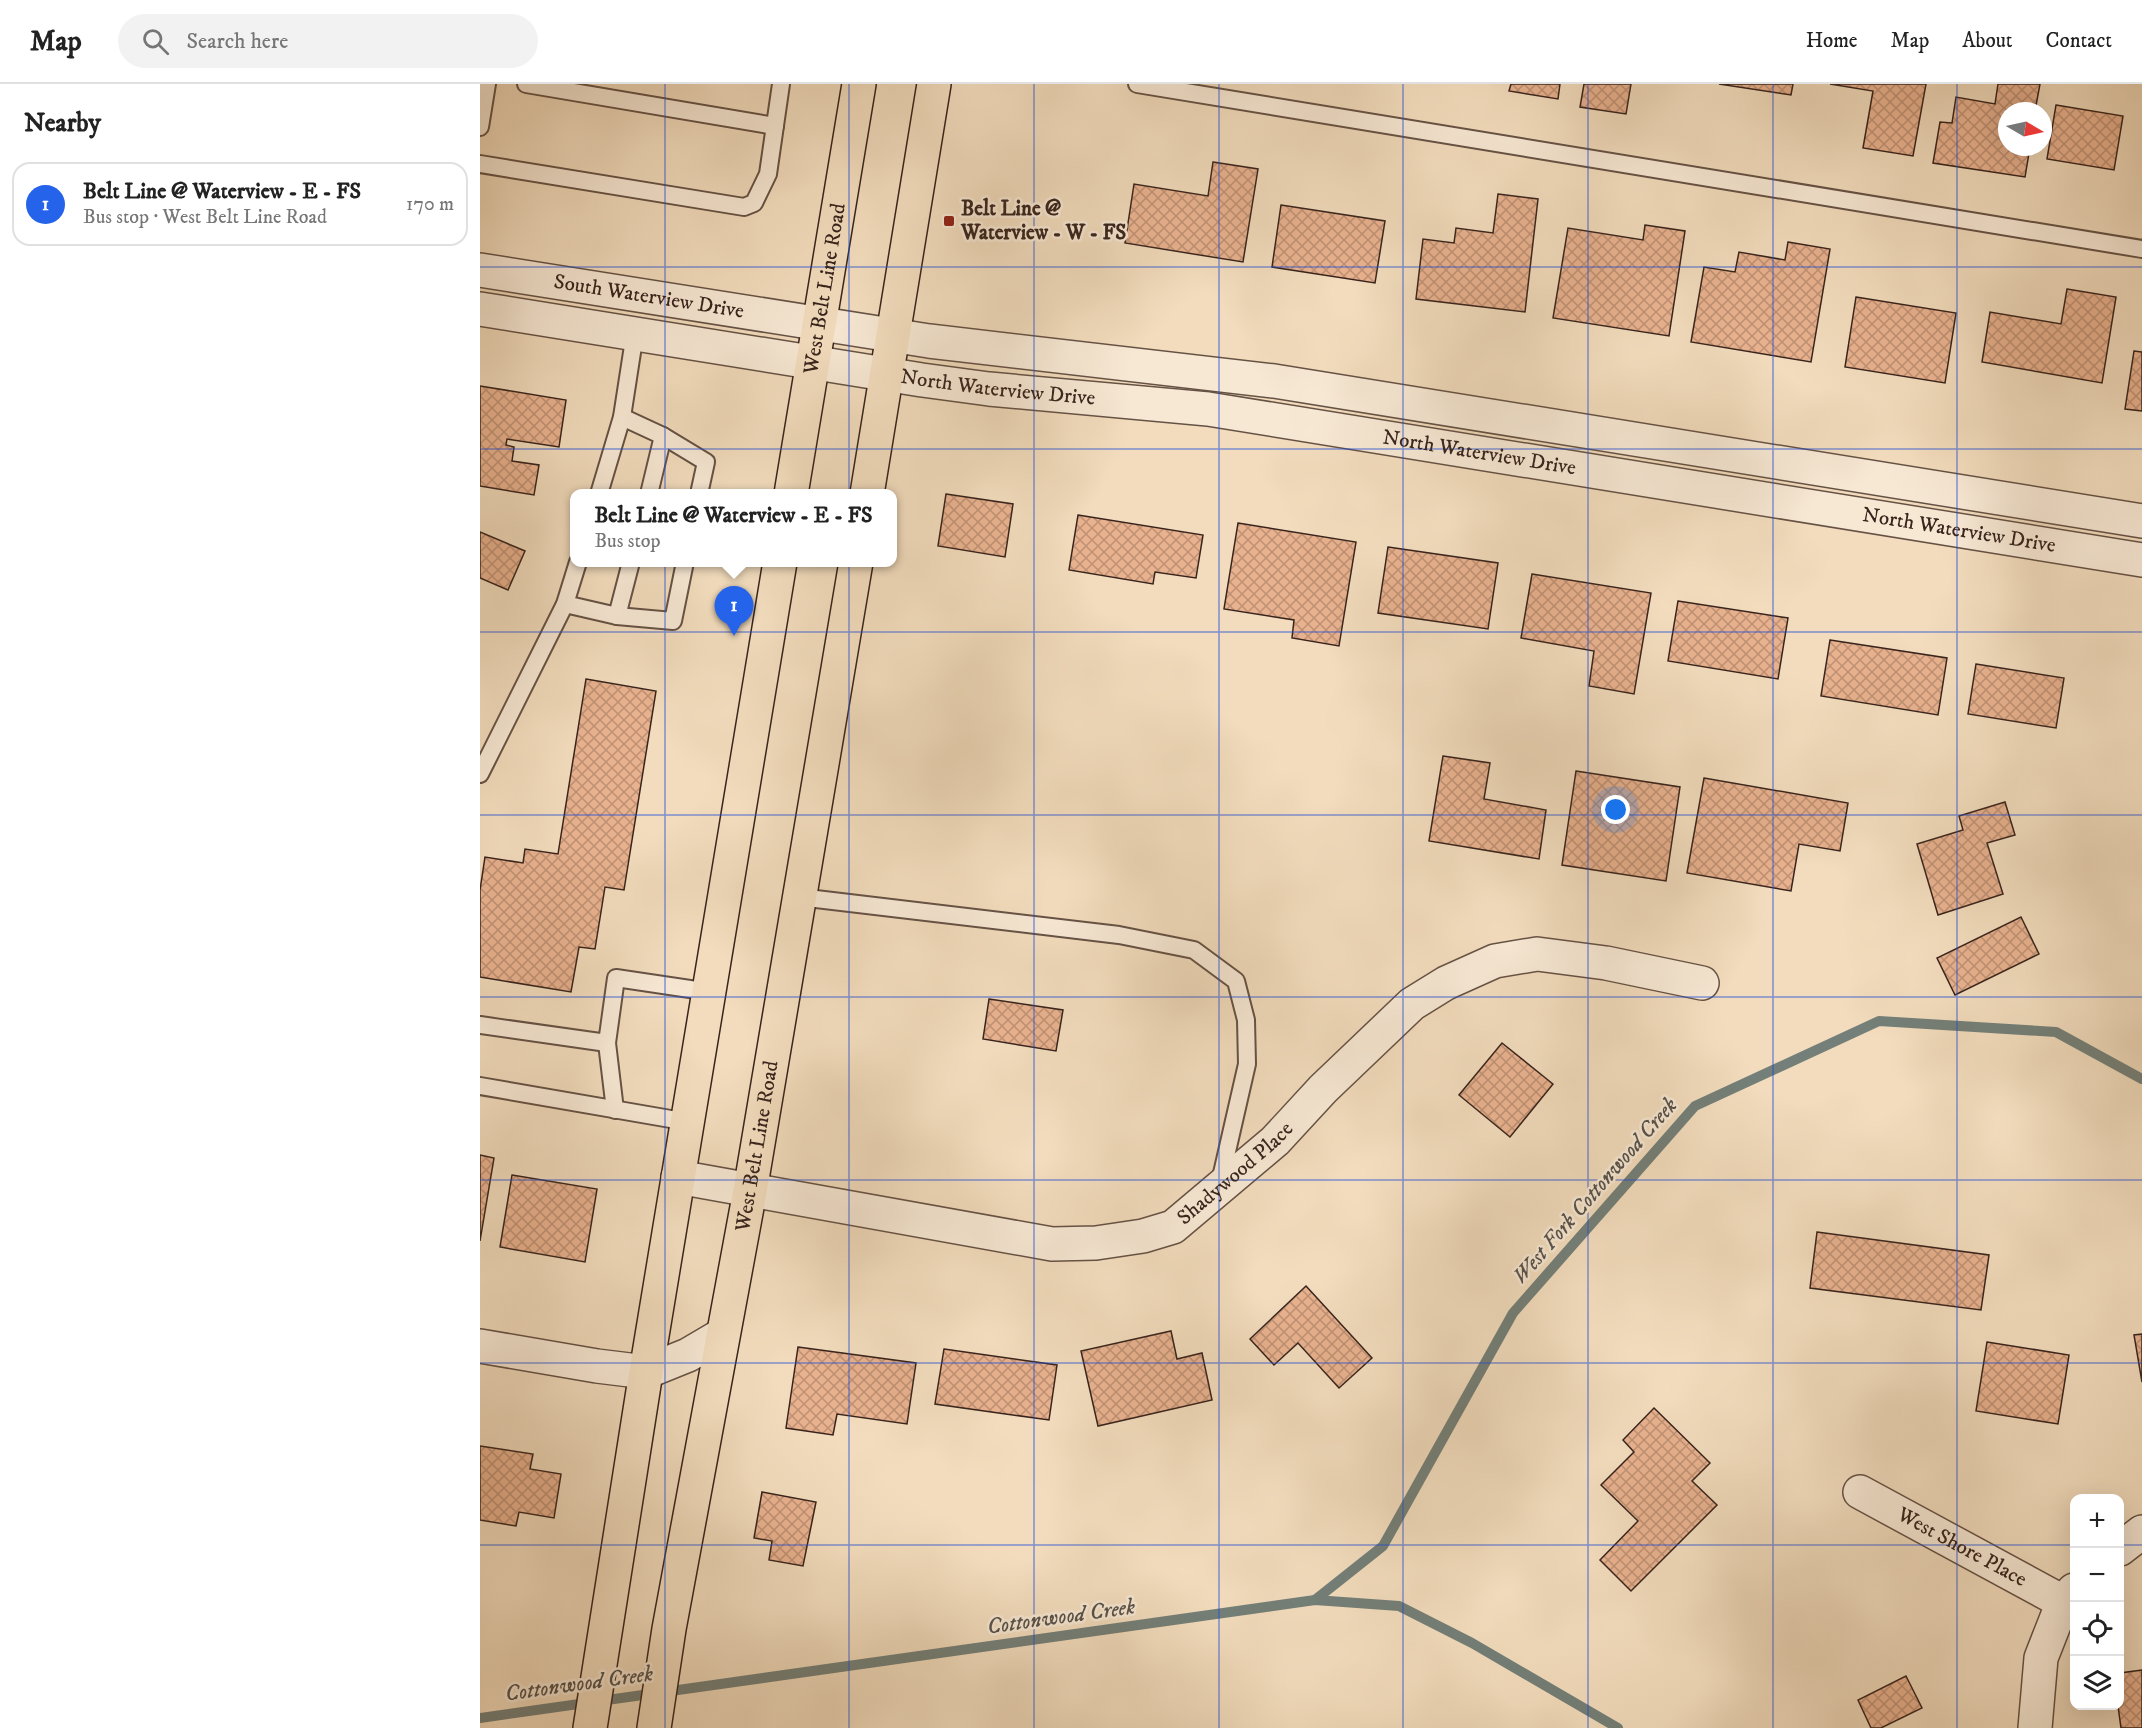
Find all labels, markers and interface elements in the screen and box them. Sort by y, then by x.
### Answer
search box [118,14,538,68]
text: Map [30,24,82,59]
icon: search [139,25,172,58]
text: Search here [187,28,288,55]
text: Home [1806,28,1858,54]
text: Map [1891,28,1929,54]
text: About [1962,28,2013,54]
text: Contact [2046,28,2112,54]
north arrow [1998,102,2052,156]
text: Nearby [24,107,101,140]
text: Belt Line @ Waterview - E - FS [83,178,361,205]
text: 1 [42,192,49,217]
text: 170 m [406,192,454,217]
place label: Belt Line @ Waterview - W - FS [960,196,1126,246]
street label: West Belt Line Road [798,201,852,377]
text: Bus stop · West Belt Line Road [83,205,327,230]
marker: Belt Line @ Waterview - W - FS [942,214,956,228]
street label: South Waterview Drive [552,269,746,325]
street label: North Waterview Drive [899,364,1097,412]
street label: North Waterview Drive [1381,424,1578,481]
popup [570,489,897,567]
text: Belt Line @ Waterview - E - FS [594,502,873,529]
street label: North Waterview Drive [1860,502,2058,559]
text: Bus stop [594,529,661,554]
pin: 1 [714,586,754,636]
your location [1601,795,1630,824]
street label: West Belt Line Road [730,1058,785,1235]
water label: West Fork Cottonwood Creek [1507,1092,1684,1290]
street label: Shadywood Place [1172,1116,1299,1231]
map controls [2070,1494,2124,1710]
button: + [2070,1494,2124,1548]
street label: West Shore Place [1892,1501,2032,1593]
button: − [2070,1548,2124,1602]
water label: Cottonwood Creek [985,1593,1138,1641]
button: locate [2070,1602,2124,1656]
button: layers [2070,1656,2124,1710]
water label: Cottonwood Creek [503,1660,656,1708]

